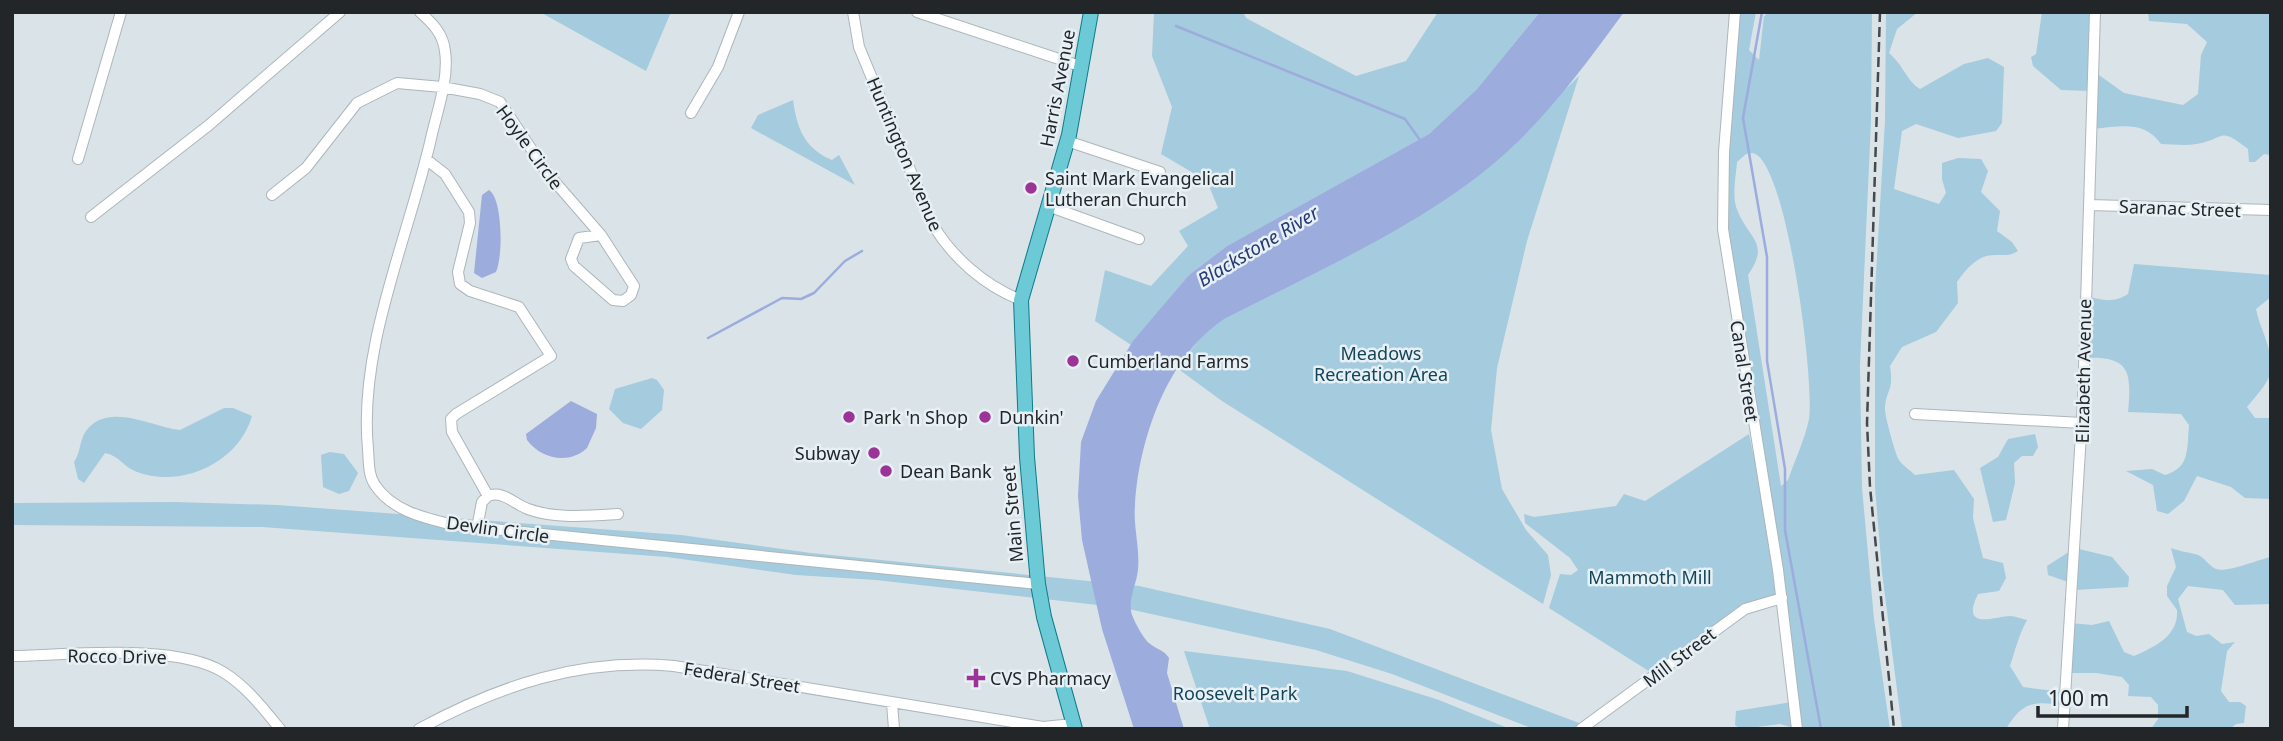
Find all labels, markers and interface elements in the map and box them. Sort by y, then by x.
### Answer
street label: Harris Avenue [1034,27,1080,149]
street label: Huntington Avenue [862,73,948,235]
street label: Hoyle Circle [491,100,569,194]
place label: Saint Mark Evangelical Lutheran Church [1045,166,1234,211]
marker: Saint Mark Evangelical Lutheran Church [1023,180,1039,196]
street label: Saranac Street [2119,194,2242,222]
water label: Blackstone River [1192,199,1325,293]
street label: Elizabeth Avenue [2070,299,2096,443]
street label: Canal Street [1725,319,1765,424]
park label: Meadows Recreation Area [1314,341,1448,386]
place label: Cumberland Farms [1087,349,1249,373]
marker: Cumberland Farms [1065,353,1081,369]
place label: Park 'n Shop [863,405,968,429]
place label: Dunkin' [999,405,1064,429]
marker: Park 'n Shop [841,409,857,425]
marker: Dunkin' [977,409,993,425]
place label: Subway [795,441,861,465]
marker: Subway [866,445,882,461]
place label: Dean Bank [900,459,992,483]
marker: Dean Bank [878,463,894,479]
street label: Main Street [996,464,1028,563]
street label: Devlin Circle [445,510,551,548]
park label: Mammoth Mill [1588,565,1712,589]
street label: Mill Street [1638,621,1721,692]
street label: Rocco Drive [67,643,167,669]
street label: Federal Street [682,656,802,698]
place label: CVS Pharmacy [990,666,1112,690]
marker: CVS Pharmacy [968,670,984,686]
scale bar [2038,674,2187,718]
park label: Roosevelt Park [1173,681,1298,705]
text: 100 m [2048,684,2109,712]

